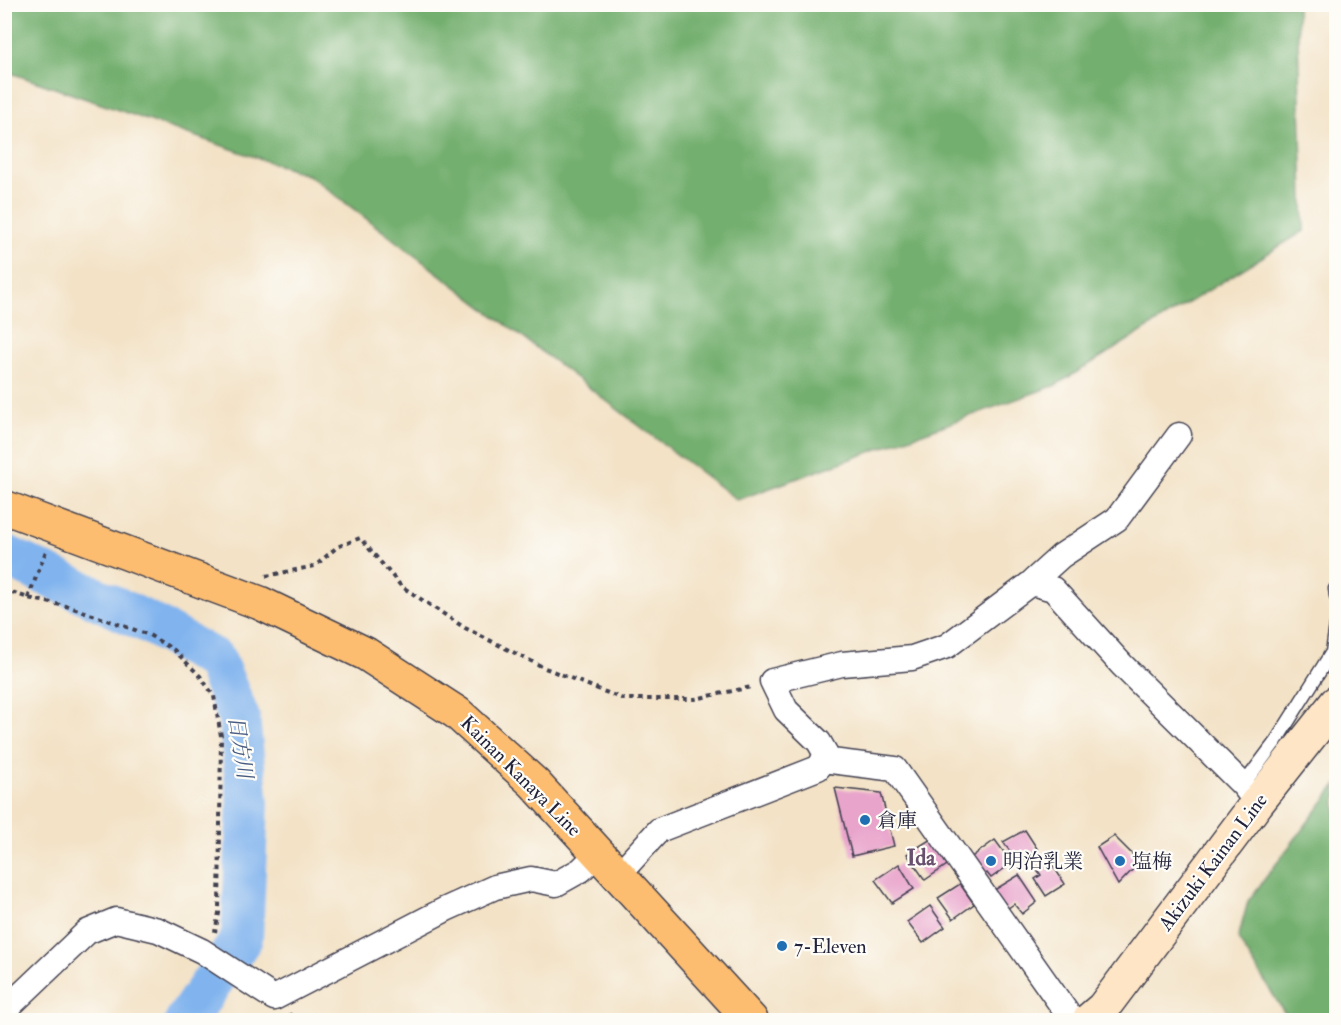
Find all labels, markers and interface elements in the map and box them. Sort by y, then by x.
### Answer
street label: Kainan Kanaya Line [455,710,587,842]
water label: 日方川 [222,714,259,782]
street label: Akizuki Kainan Line [1153,788,1273,937]
place label: 倉庫 [877,808,917,833]
marker: 倉庫 [858,813,872,827]
district label: Ida [907,844,936,872]
place label: 明治乳業 [1003,849,1083,874]
place label: 塩梅 [1132,849,1172,874]
marker: 明治乳業 [984,854,998,868]
marker: 塩梅 [1113,854,1127,868]
place label: 7-Eleven [794,934,867,959]
marker: 7-Eleven [775,939,789,953]

